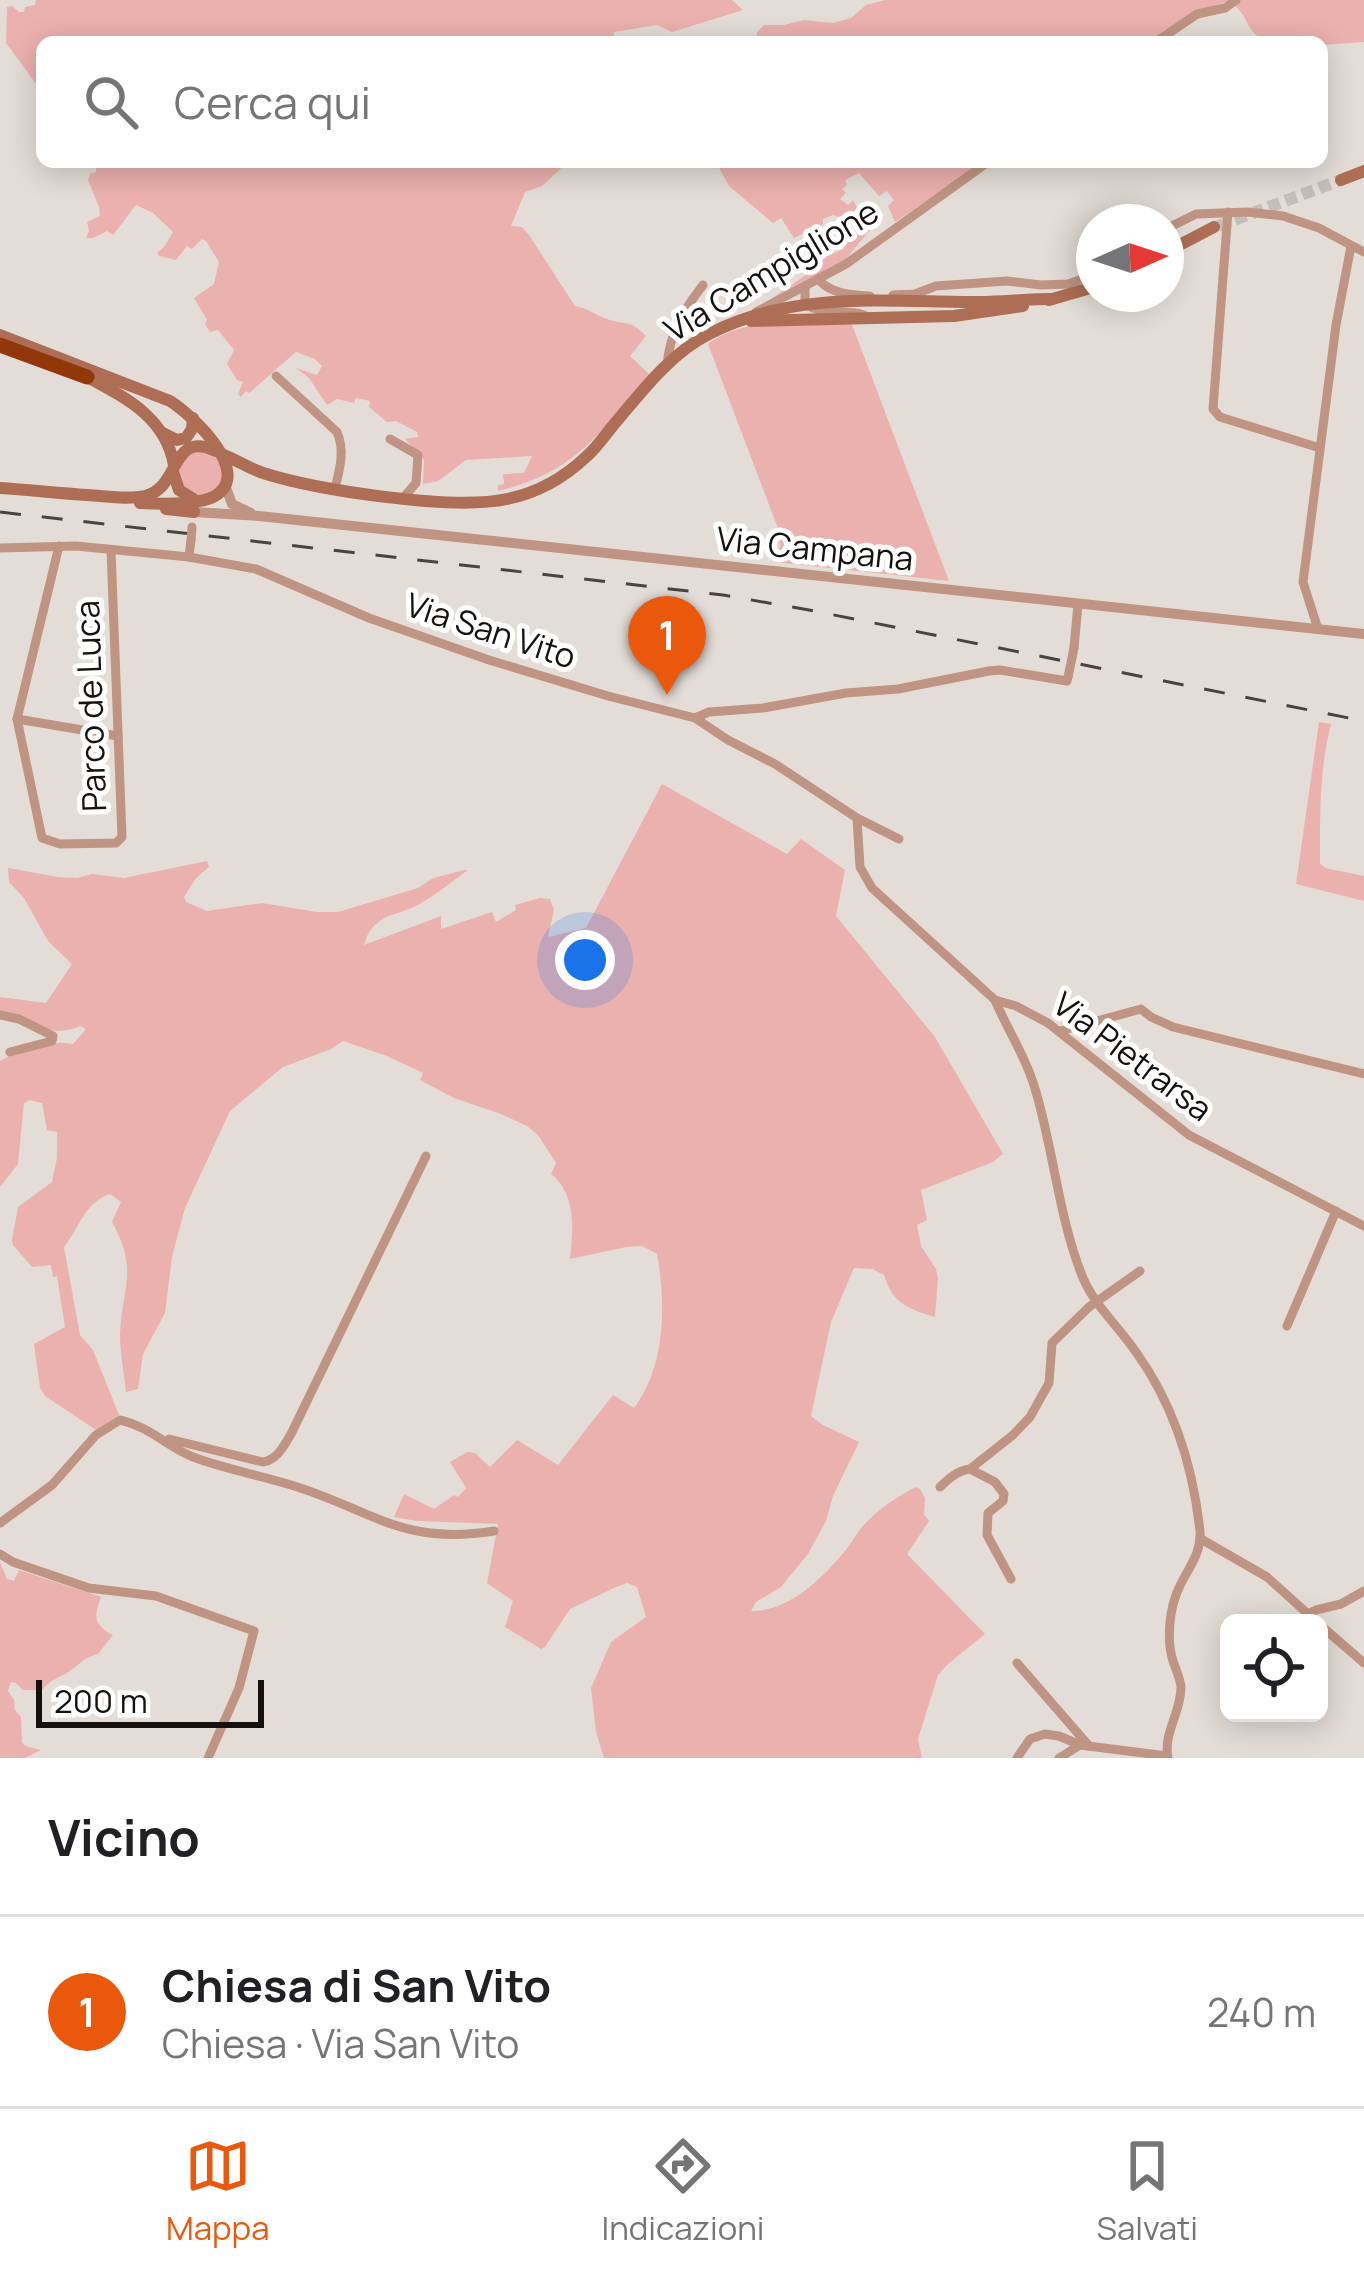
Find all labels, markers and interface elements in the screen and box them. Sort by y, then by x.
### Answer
search box [36,36,1328,168]
icon: search [78,69,144,135]
text: Cerca qui [174,71,371,133]
street label: Via Campiglione [656,188,886,352]
north arrow [1076,204,1184,312]
street label: Via Campana [714,515,916,581]
street label: Via San Vito [400,581,582,679]
pin: 1 [628,596,706,695]
street label: Parco de Luca [64,600,116,812]
your location [555,930,615,990]
street label: Via Pietrarsa [1044,981,1222,1131]
map controls [1220,1614,1328,1722]
button: locate [1220,1614,1328,1722]
scale bar [36,1674,264,1727]
text: 200 m [54,1678,148,1723]
text: Vicino [48,1802,200,1871]
text: Chiesa di San Vito [162,1954,551,2016]
text: 1 [78,1985,96,2039]
text: 240 m [1207,1985,1316,2039]
text: Chiesa · Via San Vito [162,2016,519,2070]
tab: Mappa [166,2133,270,2250]
tab: Indicazioni [602,2133,765,2250]
tab: Salvati [1097,2133,1198,2250]

